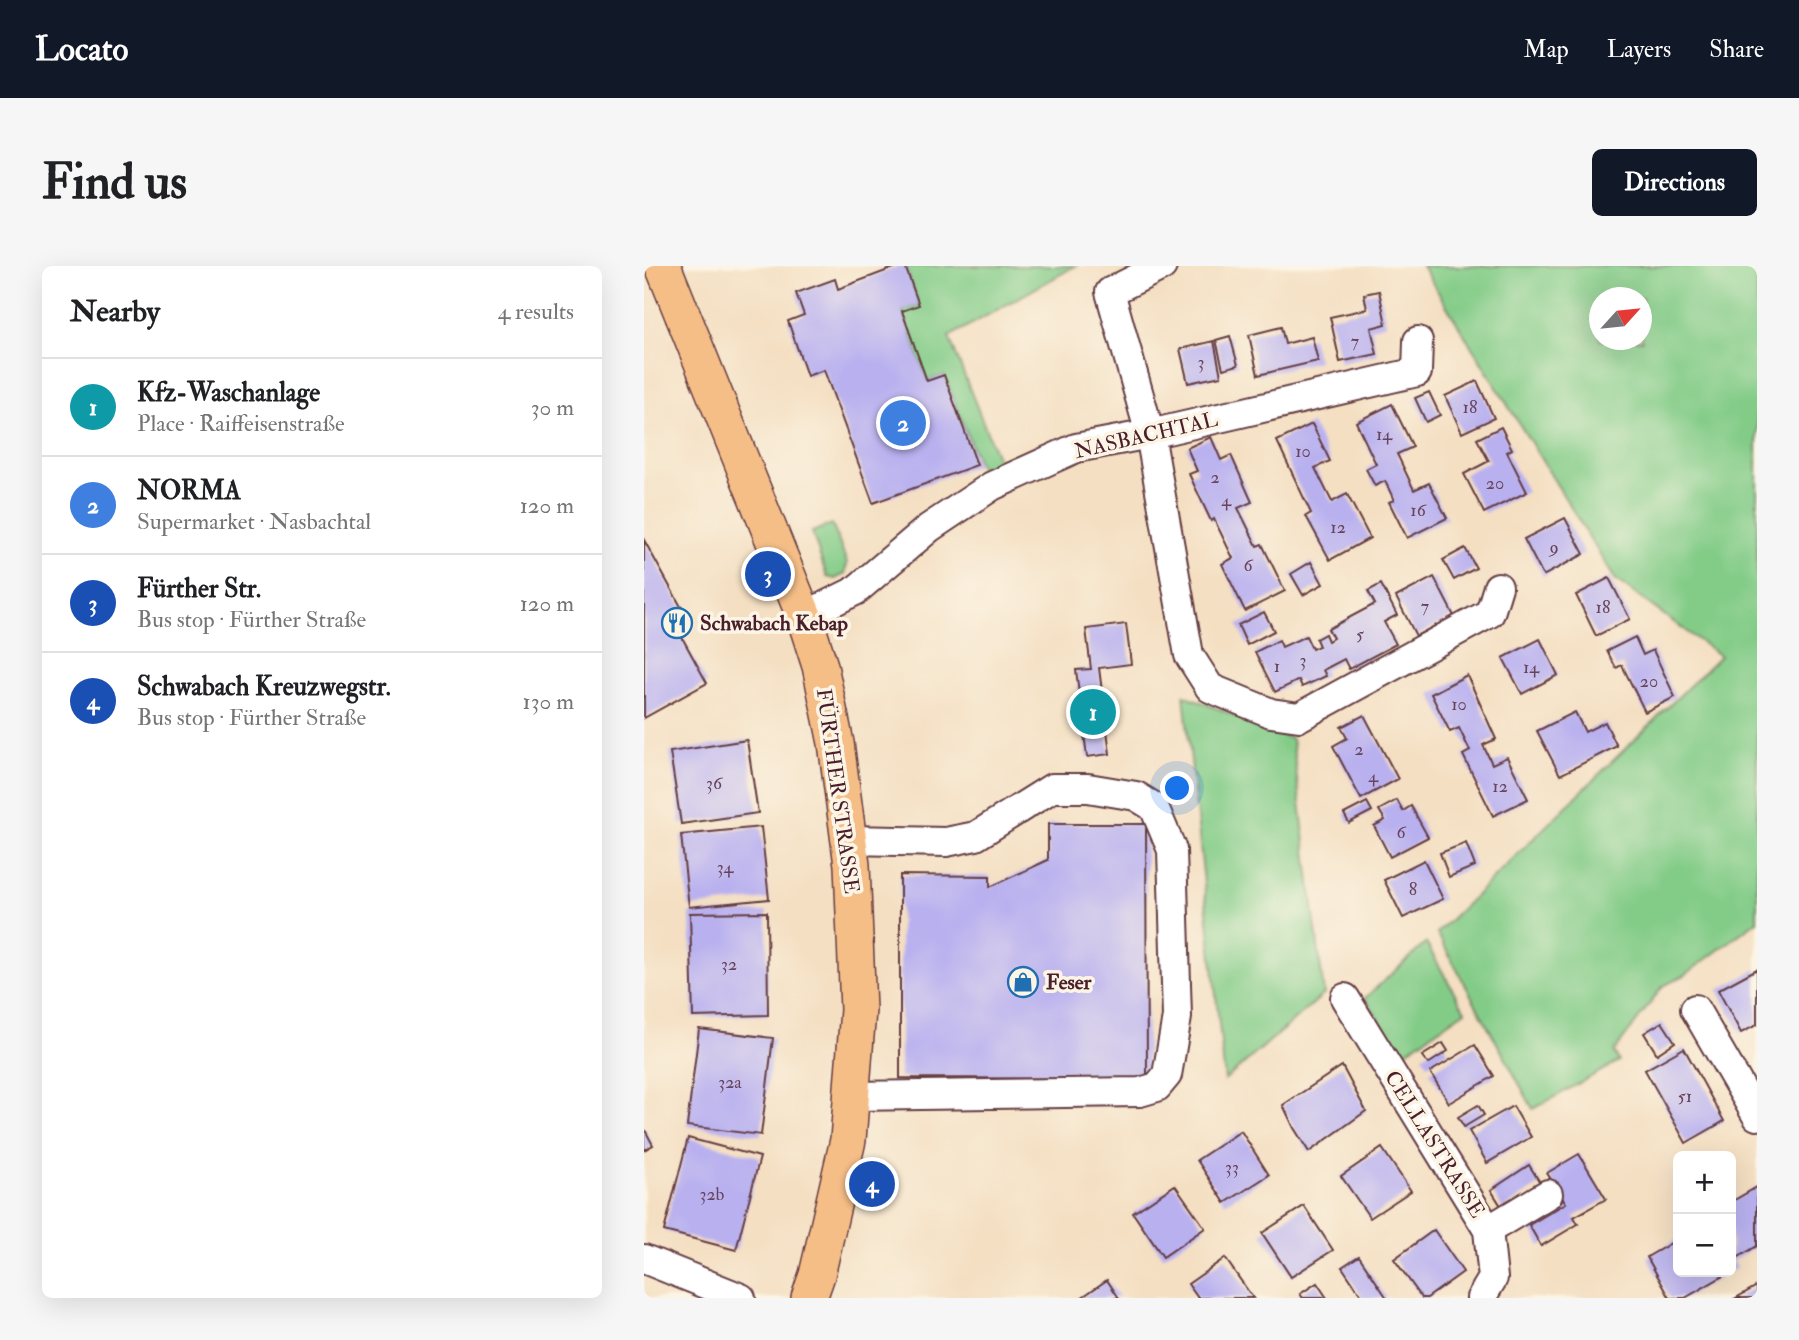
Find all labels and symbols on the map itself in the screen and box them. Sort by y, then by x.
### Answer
north arrow [1589,287,1652,350]
house number: 7 [1351,330,1359,353]
house number: 3 [1198,351,1204,374]
house number: 18 [1463,396,1477,419]
pin: 2 [880,397,926,449]
street label: NASBACHTAL [1072,406,1220,465]
house number: 14 [1376,423,1393,446]
house number: 10 [1295,440,1311,463]
house number: 2 [1210,466,1220,489]
house number: 20 [1486,472,1504,495]
house number: 4 [1221,489,1232,512]
house number: 16 [1410,499,1427,522]
house number: 12 [1330,516,1346,539]
house number: 9 [1547,536,1559,559]
pin: 3 [745,548,791,600]
house number: 6 [1243,554,1253,577]
house number: 7 [1421,595,1429,618]
house number: 18 [1596,596,1610,619]
restaurant icon: Schwabach Kebap [660,606,694,640]
place label: Schwabach Kebap [700,610,848,637]
house number: 5 [1356,623,1364,646]
house number: 3 [1300,649,1306,672]
house number: 1 [1274,655,1280,678]
house number: 14 [1523,656,1540,679]
house number: 20 [1640,670,1658,693]
pin: 1 [1070,686,1116,738]
street label: FÜRTHER STRASSE [810,687,865,895]
house number: 10 [1451,693,1467,716]
house number: 2 [1354,738,1364,761]
house number: 4 [1368,765,1379,788]
your location [1160,771,1194,805]
house number: 36 [706,772,723,795]
house number: 12 [1492,775,1508,798]
house number: 6 [1396,821,1406,844]
house number: 34 [717,856,735,879]
house number: 8 [1409,878,1417,901]
house number: 32 [721,953,737,976]
shop icon: Feser [1006,965,1040,999]
place label: Feser [1046,969,1092,996]
street label: CELLASTRASSE [1378,1066,1491,1223]
house number: 32a [718,1071,742,1094]
house number: 51 [1678,1085,1692,1108]
house number: 33 [1225,1156,1239,1179]
pin: 4 [849,1158,895,1210]
house number: 32b [700,1183,725,1206]

